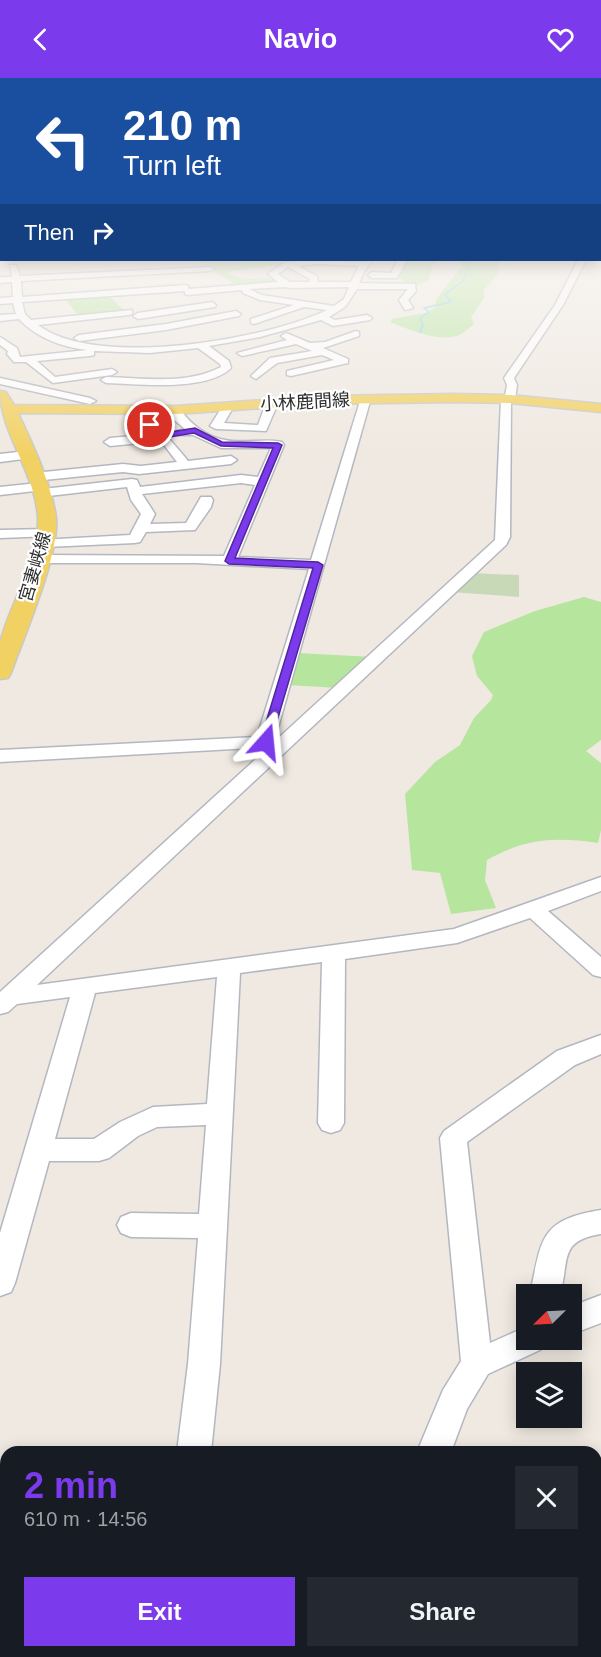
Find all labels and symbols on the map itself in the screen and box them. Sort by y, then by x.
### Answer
street label: 小林鹿間線 [260,390,350,414]
pin [124,399,175,450]
street label: 宮妻峡線 [15,530,55,604]
position arrow [234,710,298,774]
north arrow [516,1284,582,1350]

